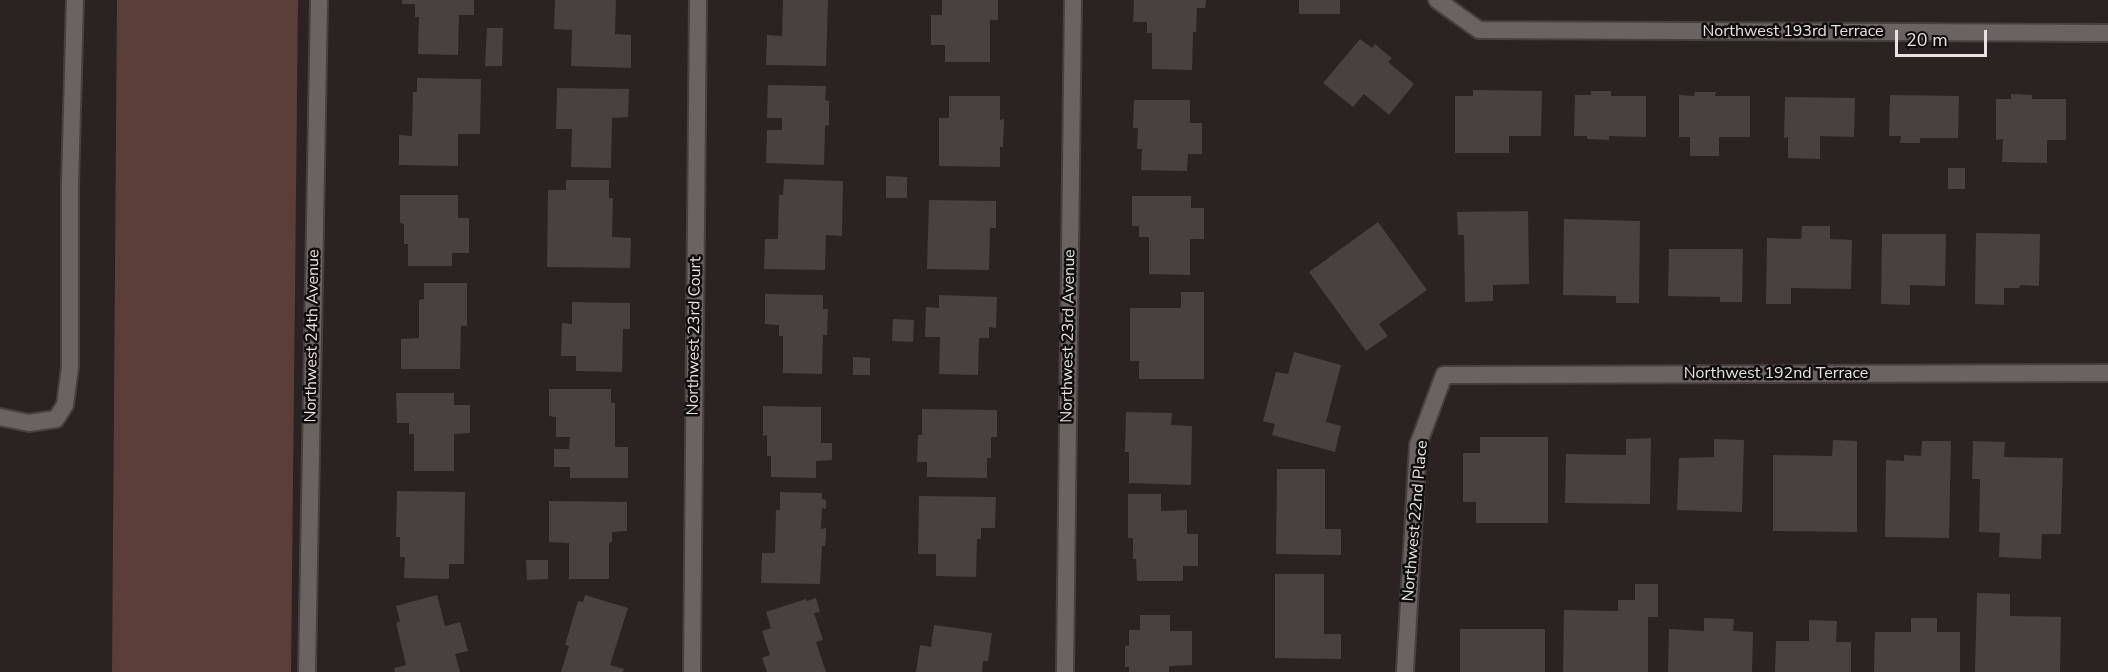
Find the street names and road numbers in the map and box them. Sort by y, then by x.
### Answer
street label: Northwest 193rd Terrace [1702,22,1884,42]
street label: Northwest 24th Avenue [302,249,324,423]
street label: Northwest 23rd Avenue [1058,249,1080,423]
street label: Northwest 23rd Court [684,256,706,416]
street label: Northwest 192nd Terrace [1684,364,1868,384]
street label: Northwest 22nd Place [1399,440,1433,602]

